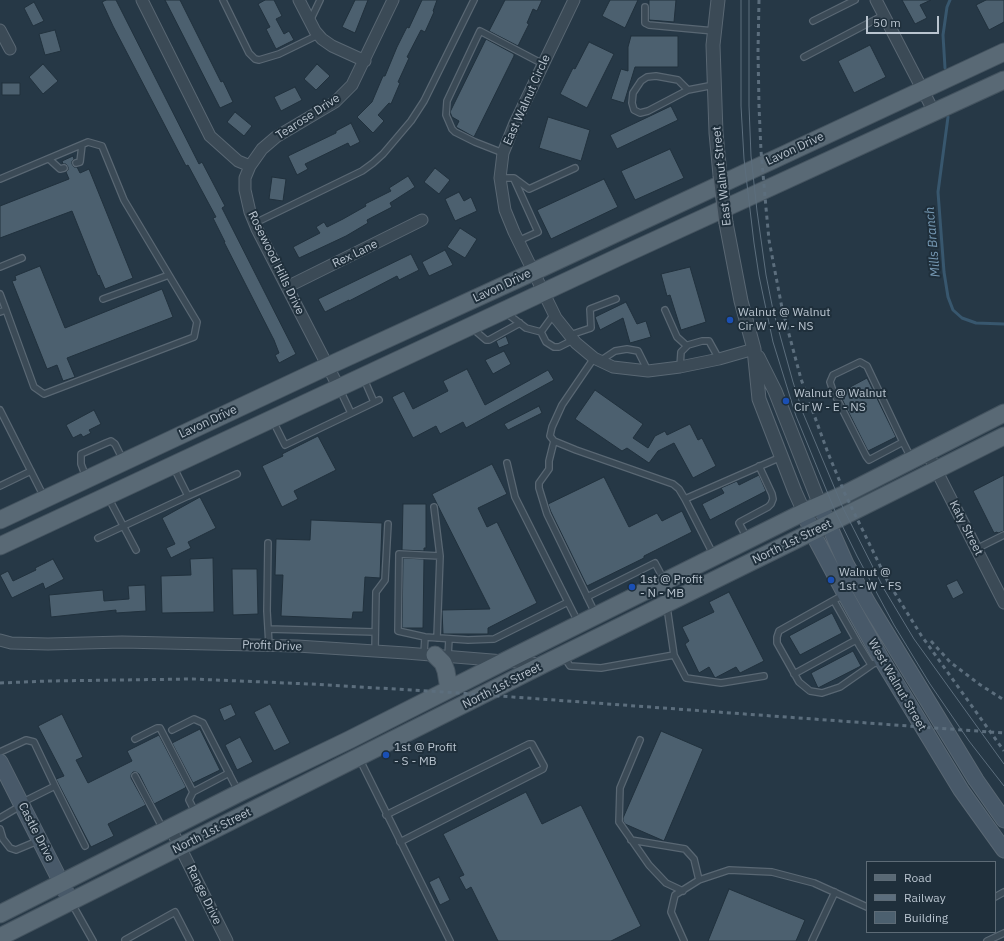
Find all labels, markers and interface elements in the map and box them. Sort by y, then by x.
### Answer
scale bar [868,8,941,34]
text: 50 m [873,15,901,30]
street label: East Walnut Circle [501,52,553,148]
street label: Tearose Drive [273,91,343,143]
street label: East Walnut Street [710,125,734,227]
street label: Lavon Drive [764,129,826,169]
water label: Mills Branch [922,206,944,278]
street label: Rosewood Hills Drive [245,209,307,317]
street label: Rex Lane [330,237,380,271]
street label: Lavon Drive [471,266,533,306]
place label: Walnut @ Walnut Cir W - W - NS [738,306,831,334]
marker: Walnut @ Walnut Cir W - W - NS [725,315,735,325]
place label: Walnut @ Walnut Cir W - E - NS [794,387,887,415]
marker: Walnut @ Walnut Cir W - E - NS [781,396,791,406]
street label: Lavon Drive [177,402,239,442]
street label: Katy Street [946,498,986,558]
street label: North 1st Street [750,517,834,567]
place label: Walnut @ 1st - W - FS [839,566,901,594]
place label: 1st @ Profit - N - MB [640,573,703,601]
marker: Walnut @ 1st - W - FS [826,575,836,585]
marker: 1st @ Profit - N - MB [627,582,637,592]
street label: West Walnut Street [865,636,929,734]
street label: Profit Drive [242,638,302,654]
street label: North 1st Street [460,660,544,712]
place label: 1st @ Profit - S - MB [394,741,457,769]
marker: 1st @ Profit - S - MB [381,750,391,760]
street label: Castle Drive [15,800,57,864]
street label: North 1st Street [170,805,254,857]
legend [866,861,996,933]
street label: Range Drive [183,863,225,927]
text: Road [904,870,932,885]
text: Railway [904,890,946,905]
text: Building [904,910,948,925]

